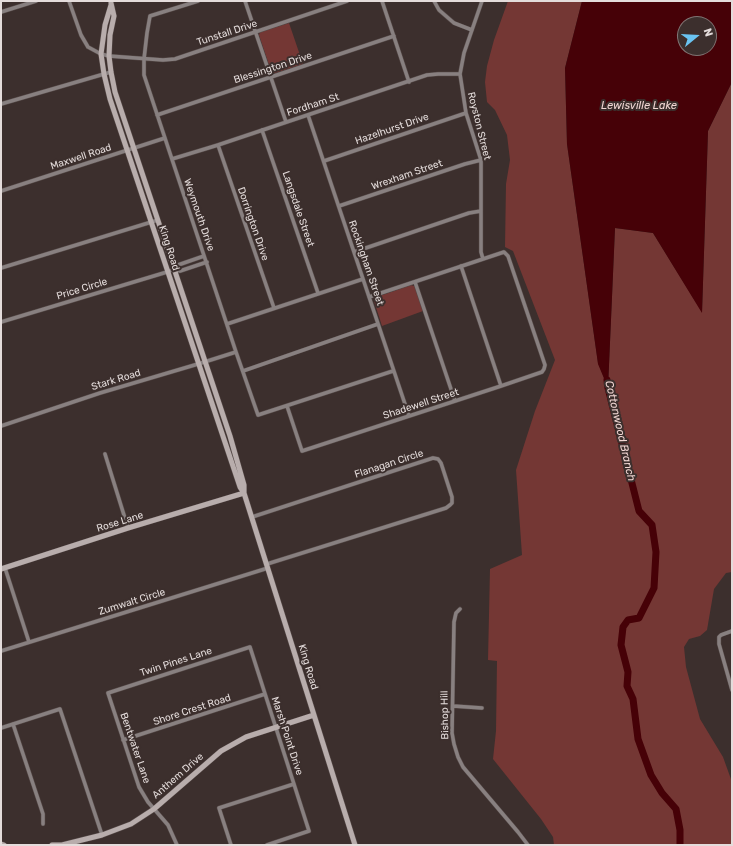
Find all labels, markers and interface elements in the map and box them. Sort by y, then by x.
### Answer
north arrow [677,16,717,56]
street label: Tunstall Drive [195,18,259,48]
text: N [701,27,715,38]
street label: Blessington Drive [232,50,314,86]
street label: Fordham St [285,91,341,119]
street label: Royston Street [465,91,493,161]
water label: Lewisville Lake [601,99,677,113]
street label: Hazelhurst Drive [354,111,430,147]
street label: Maxwell Road [49,142,113,172]
street label: Wrexham Street [370,157,444,193]
street label: Langsdale Street [279,170,317,248]
street label: Weymouth Drive [181,177,217,253]
street label: Dorrington Drive [235,186,271,262]
street label: Rockingham Street [346,219,386,307]
street label: King Road [156,224,182,272]
street label: Price Circle [55,276,109,302]
street label: Stark Road [90,367,142,393]
water label: Cottonwood Branch [602,379,638,483]
street label: Shadewell Street [382,386,460,422]
street label: Flanagan Circle [353,447,425,481]
street label: Rose Lane [95,509,145,535]
street label: Zumwalt Circle [97,586,167,618]
street label: King Road [295,643,321,691]
street label: Twin Pines Lane [139,645,213,679]
street label: Bishop Hill [439,690,451,740]
street label: Shore Crest Road [152,692,232,728]
street label: Marsh Point Drive [269,695,305,777]
street label: Bentwater Lane [117,711,153,785]
street label: Anthem Drive [150,751,206,801]

